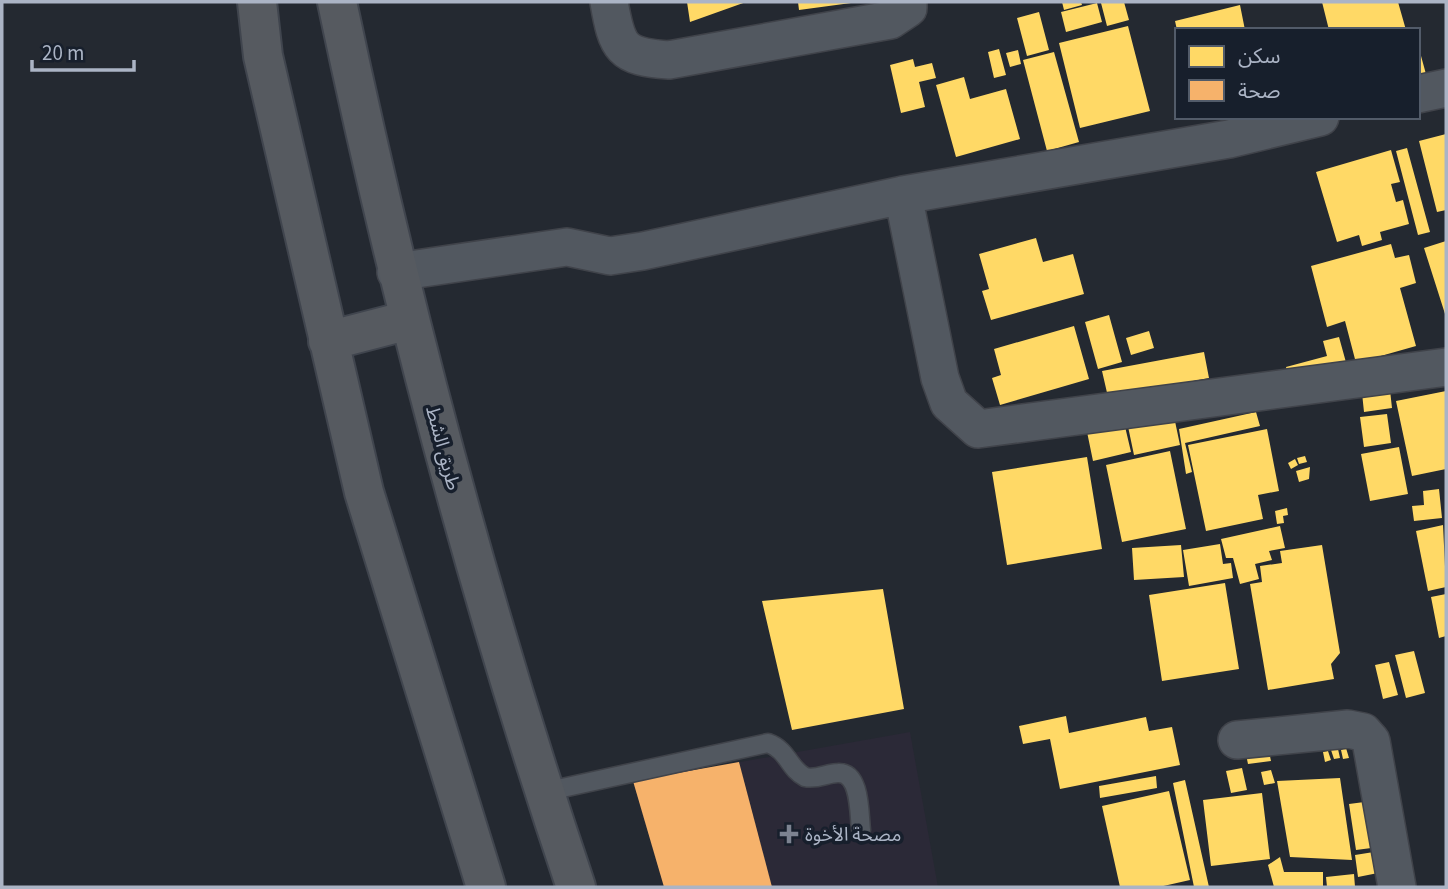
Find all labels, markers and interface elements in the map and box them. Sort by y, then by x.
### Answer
scale bar [32,28,133,72]
legend [1175,28,1420,119]
text: 20 m [42,38,84,68]
text: سكن [1238,41,1280,71]
text: صحة [1238,76,1281,106]
street label: طريق الشط [418,403,467,494]
place label: مصحة الأخوة [805,822,902,849]
marker: مصحة الأخوة [779,824,799,844]

